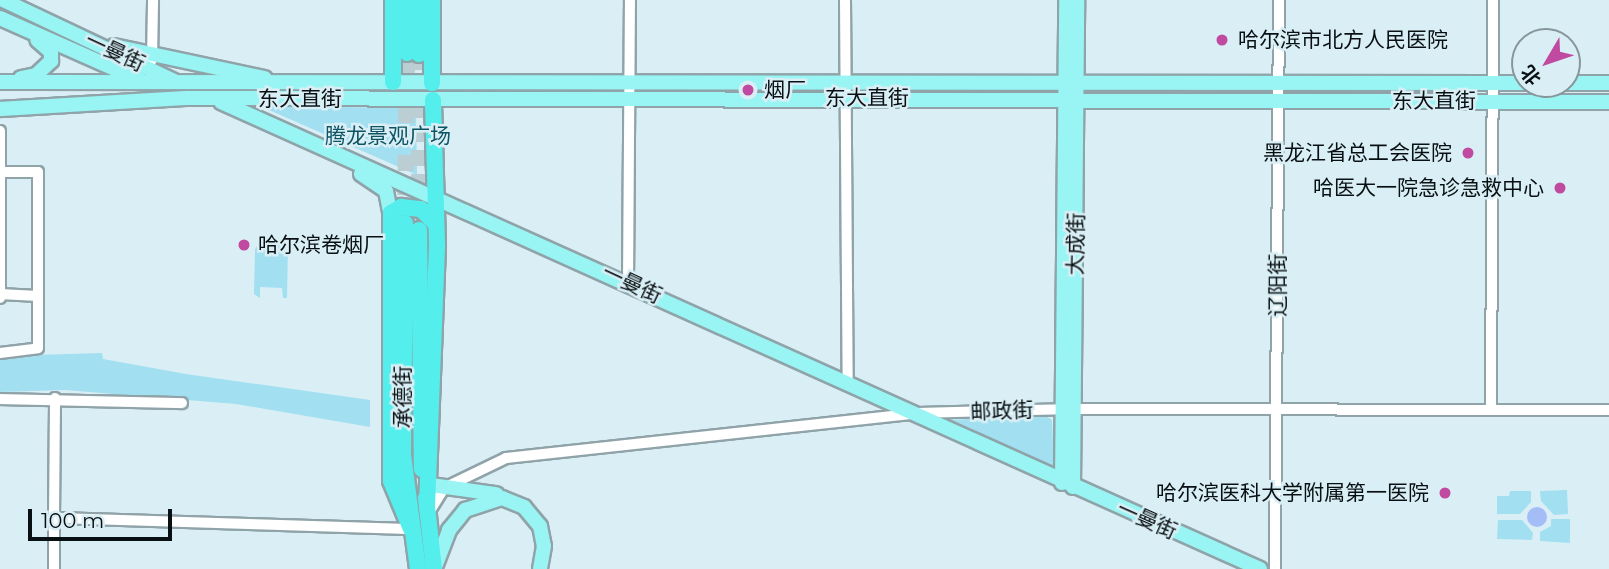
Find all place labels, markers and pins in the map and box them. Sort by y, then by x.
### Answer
place label: 哈尔滨市北方人民医院 [1238,27,1448,53]
marker: 哈尔滨市北方人民医院 [1212,30,1232,50]
place label: 烟厂 [764,77,806,103]
marker: 烟厂 [738,80,758,100]
place label: 黑龙江省总工会医院 [1263,140,1452,166]
marker: 黑龙江省总工会医院 [1458,143,1478,163]
place label: 哈医大一院急诊急救中心 [1313,175,1544,201]
marker: 哈医大一院急诊急救中心 [1550,178,1570,198]
place label: 哈尔滨卷烟厂 [258,232,384,258]
marker: 哈尔滨卷烟厂 [236,237,252,253]
place label: 哈尔滨医科大学附属第一医院 [1156,480,1429,506]
marker: 哈尔滨医科大学附属第一医院 [1435,483,1455,503]

